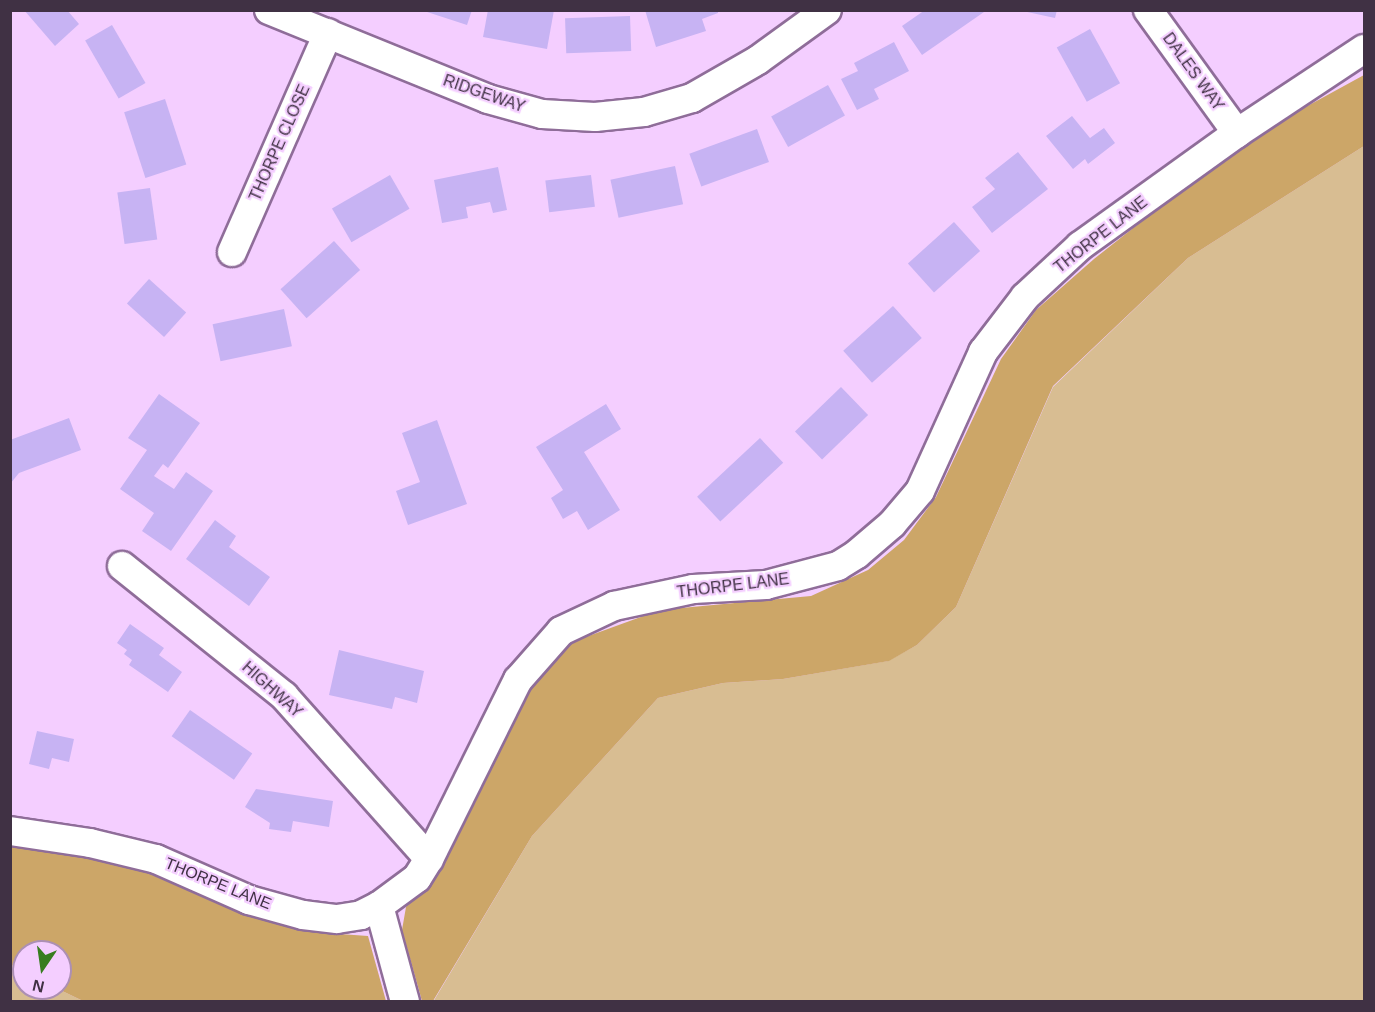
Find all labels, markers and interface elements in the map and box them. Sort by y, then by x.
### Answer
street label: DALES WAY [1158,29,1228,115]
street label: RIDGEWAY [441,71,527,117]
street label: THORPE CLOSE [246,82,314,204]
street label: THORPE LANE [1051,193,1151,277]
street label: THORPE LANE [676,570,790,602]
street label: HIGHWAY [238,658,306,722]
street label: THORPE LANE [162,854,274,914]
north arrow [12,940,72,1000]
text: N [31,976,46,996]

